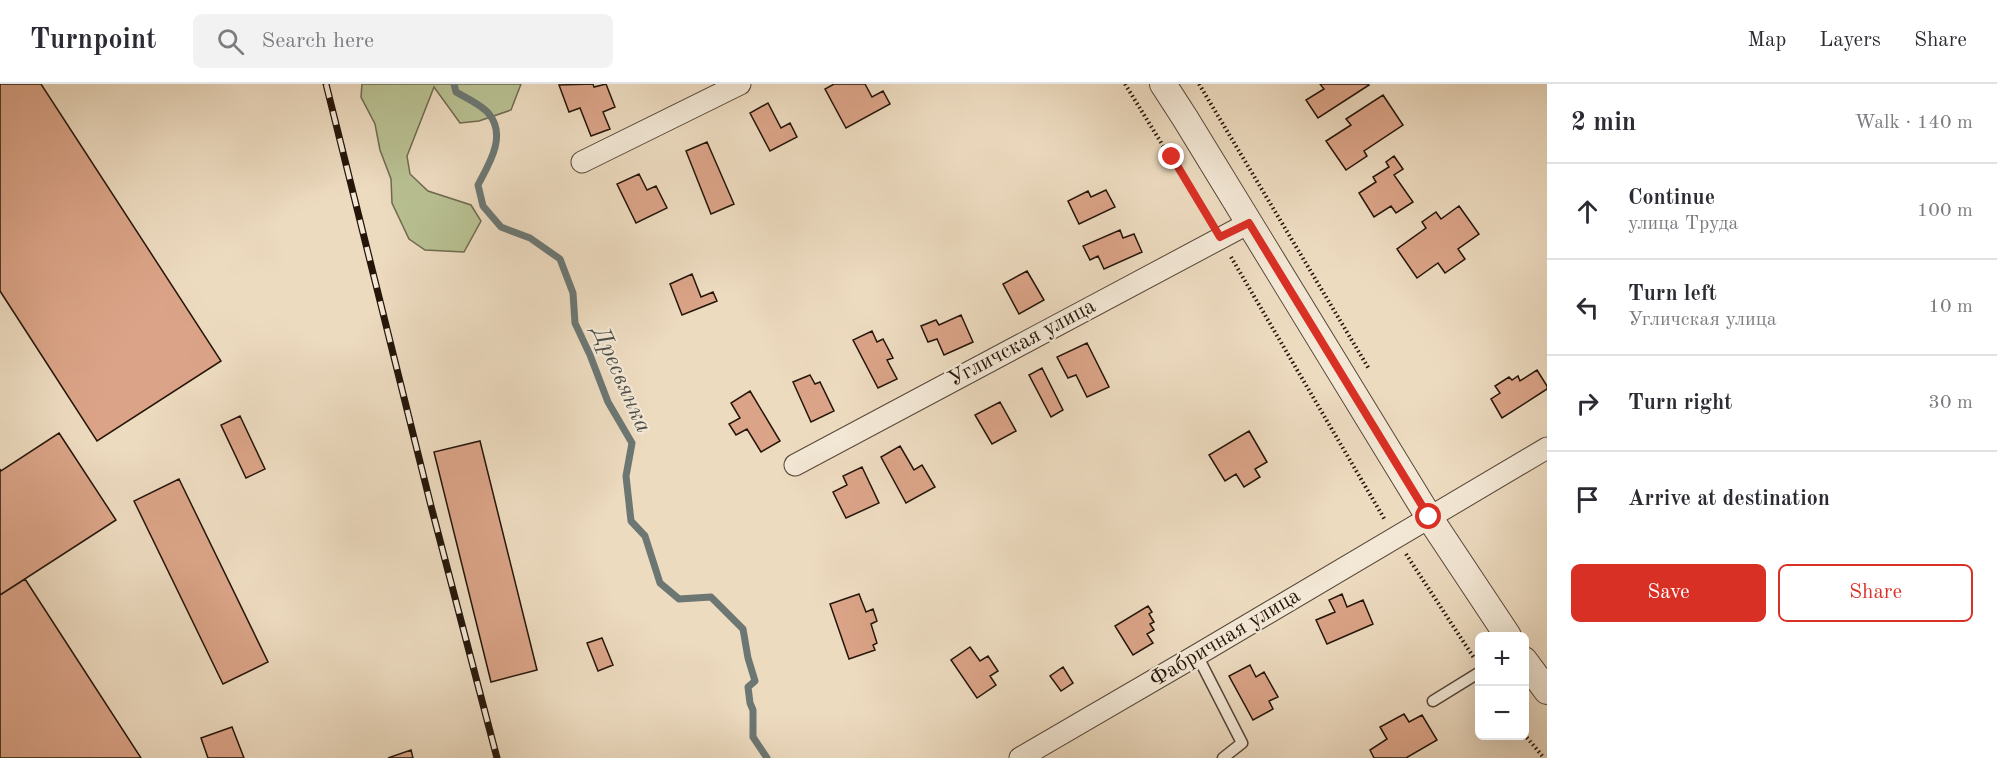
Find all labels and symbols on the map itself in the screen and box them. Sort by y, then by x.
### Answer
route end [1158,143,1184,169]
street label: Угличская улица [945,295,1099,391]
water label: Дресвянка [586,320,655,437]
route start [1415,503,1441,529]
street label: Фабричная улица [1146,584,1304,692]

